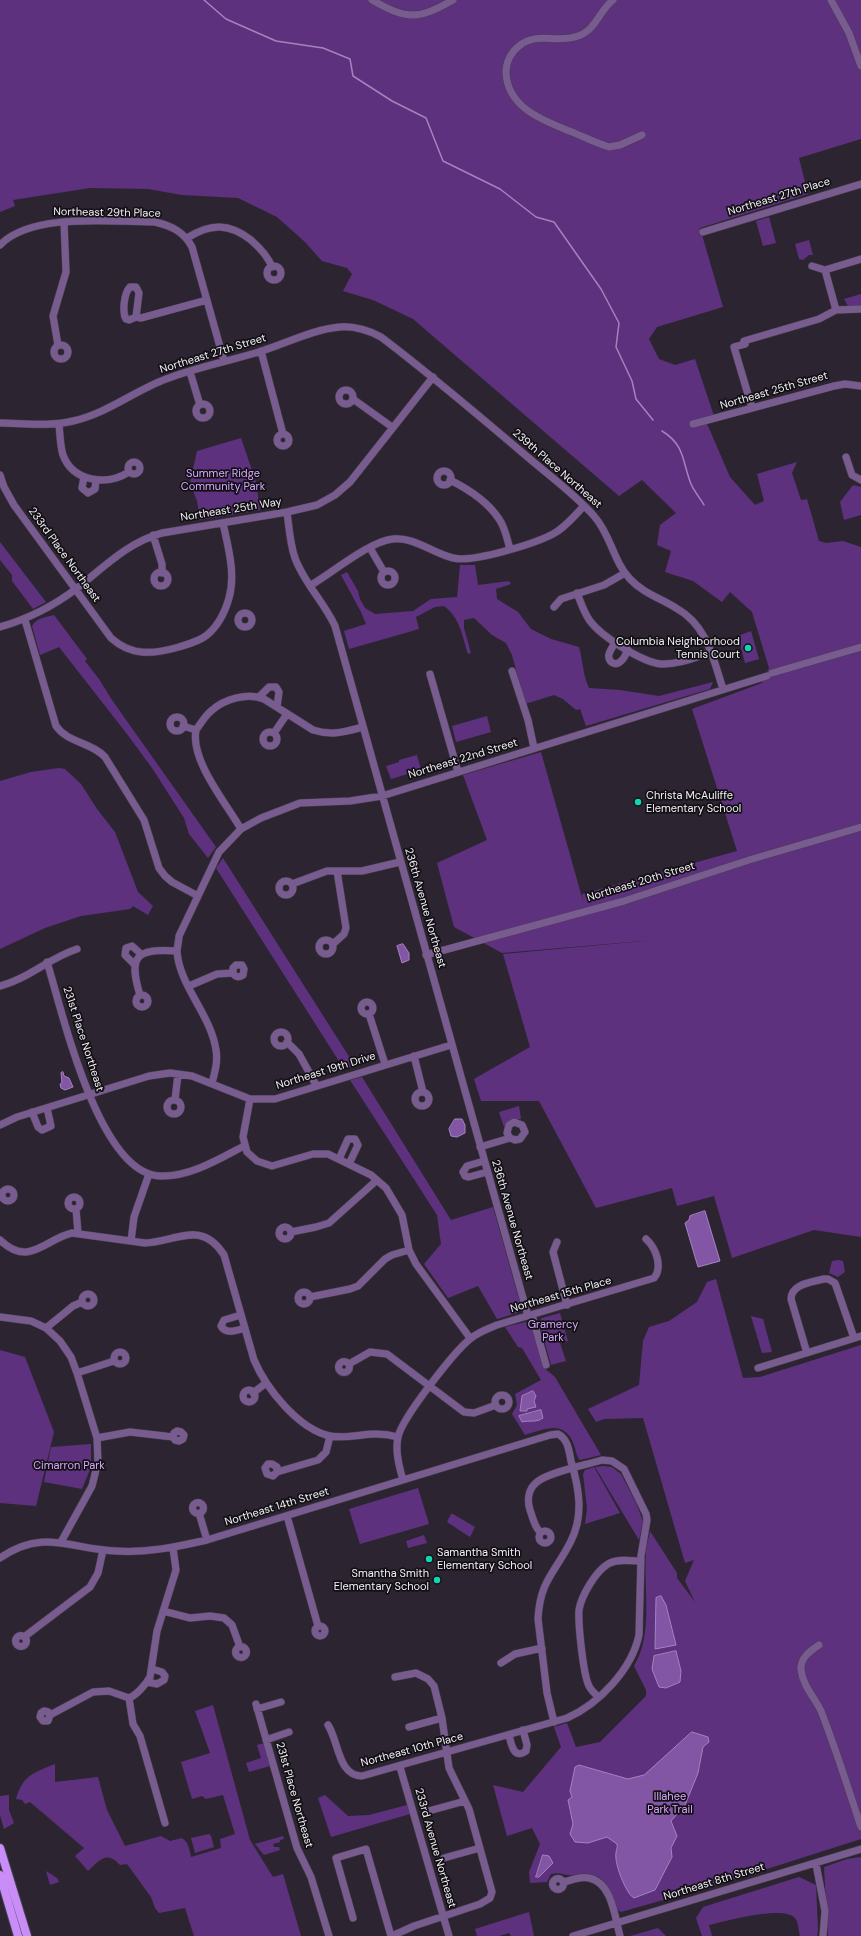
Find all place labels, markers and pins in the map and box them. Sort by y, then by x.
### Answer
place label: Columbia Neighborhood Tennis Court [616,635,740,661]
marker: Columbia Neighborhood Tennis Court [743,643,753,653]
place label: Christa McAuliffe Elementary School [646,789,741,815]
marker: Christa McAuliffe Elementary School [633,797,643,807]
place label: Samantha Smith Elementary School [437,1546,532,1572]
marker: Samantha Smith Elementary School [424,1554,434,1564]
place label: Smantha Smith Elementary School [334,1567,429,1593]
marker: Smantha Smith Elementary School [432,1575,442,1585]

